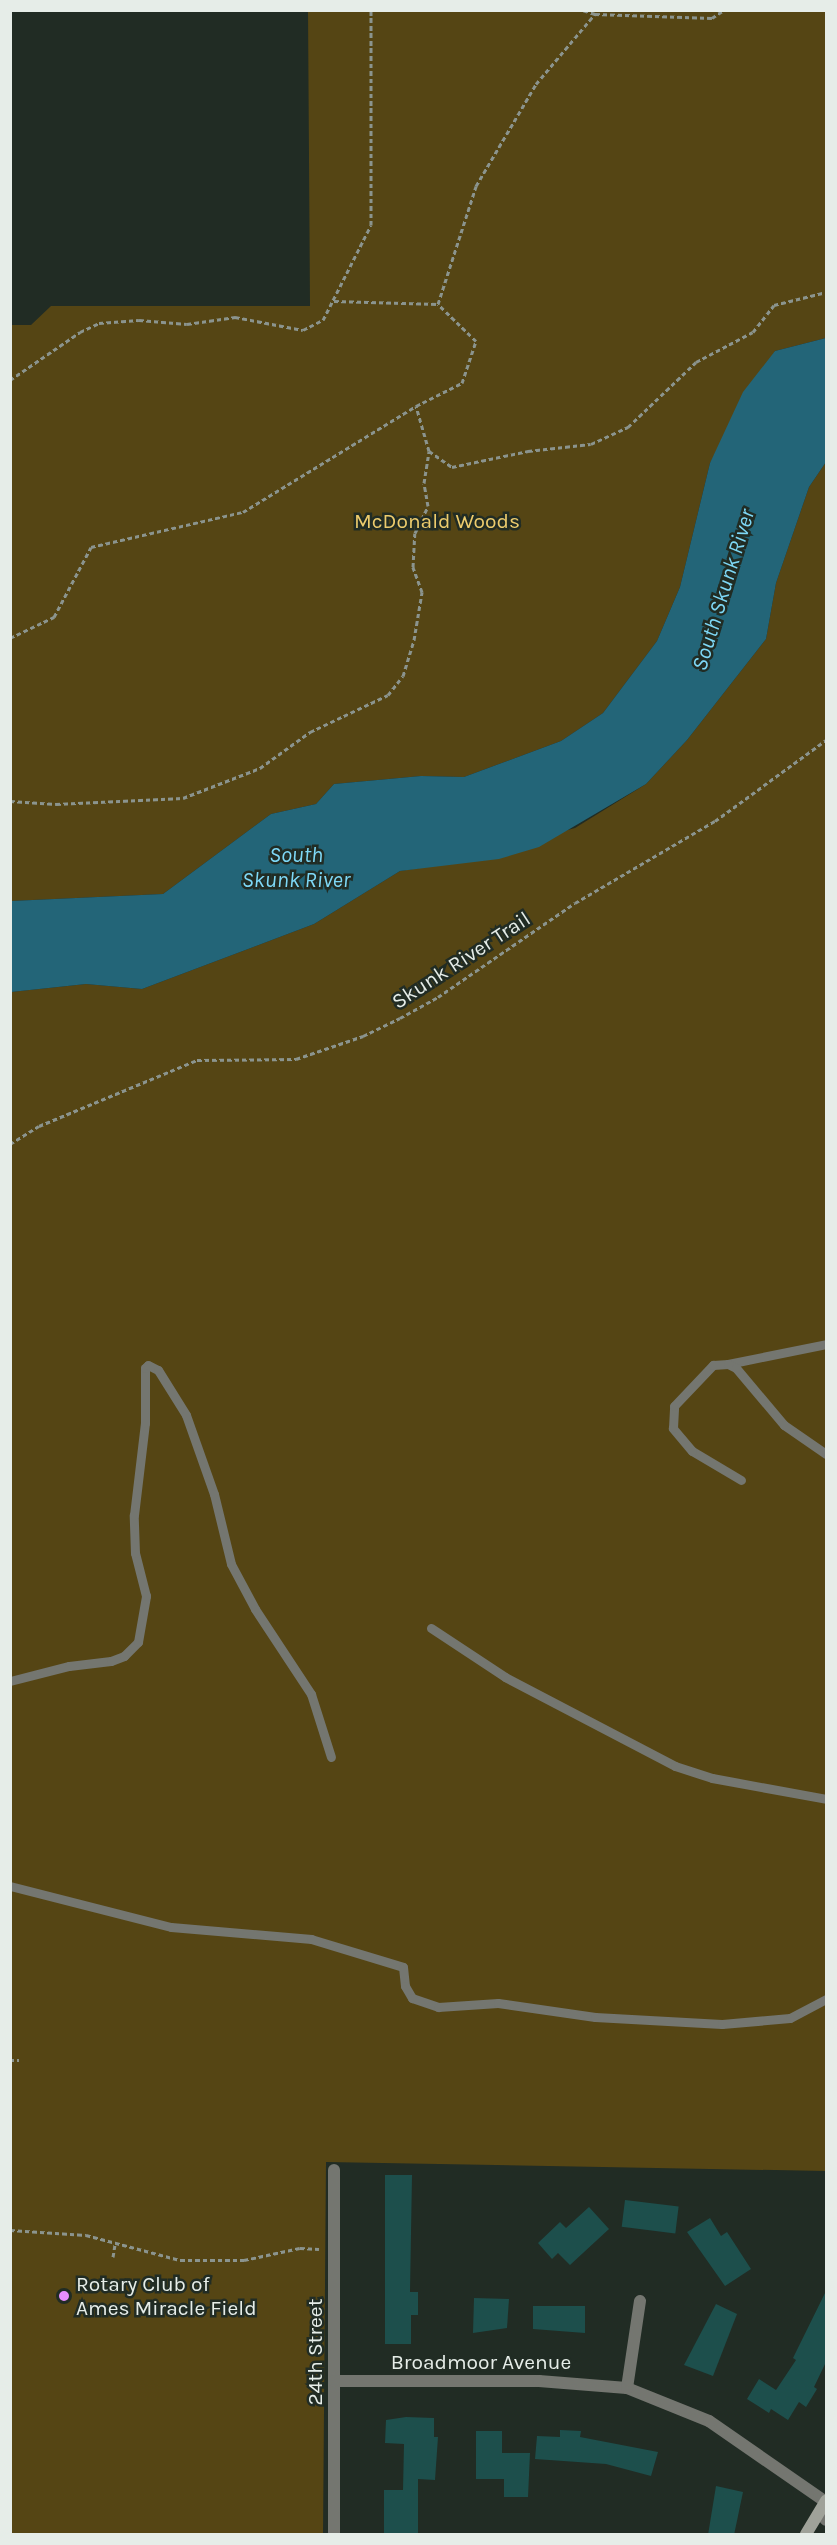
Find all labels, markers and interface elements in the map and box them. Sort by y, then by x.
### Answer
water label: South Skunk River [687,506,761,674]
park label: McDonald Woods [354,508,520,534]
water label: South Skunk River [242,842,350,894]
street label: Skunk River Trail [387,906,535,1014]
place label: Rotary Club of Ames Miracle Field [76,2271,257,2321]
marker: Rotary Club of Ames Miracle Field [57,2289,71,2303]
street label: 24th Street [302,2298,328,2406]
street label: Broadmoor Avenue [391,2349,571,2375]

